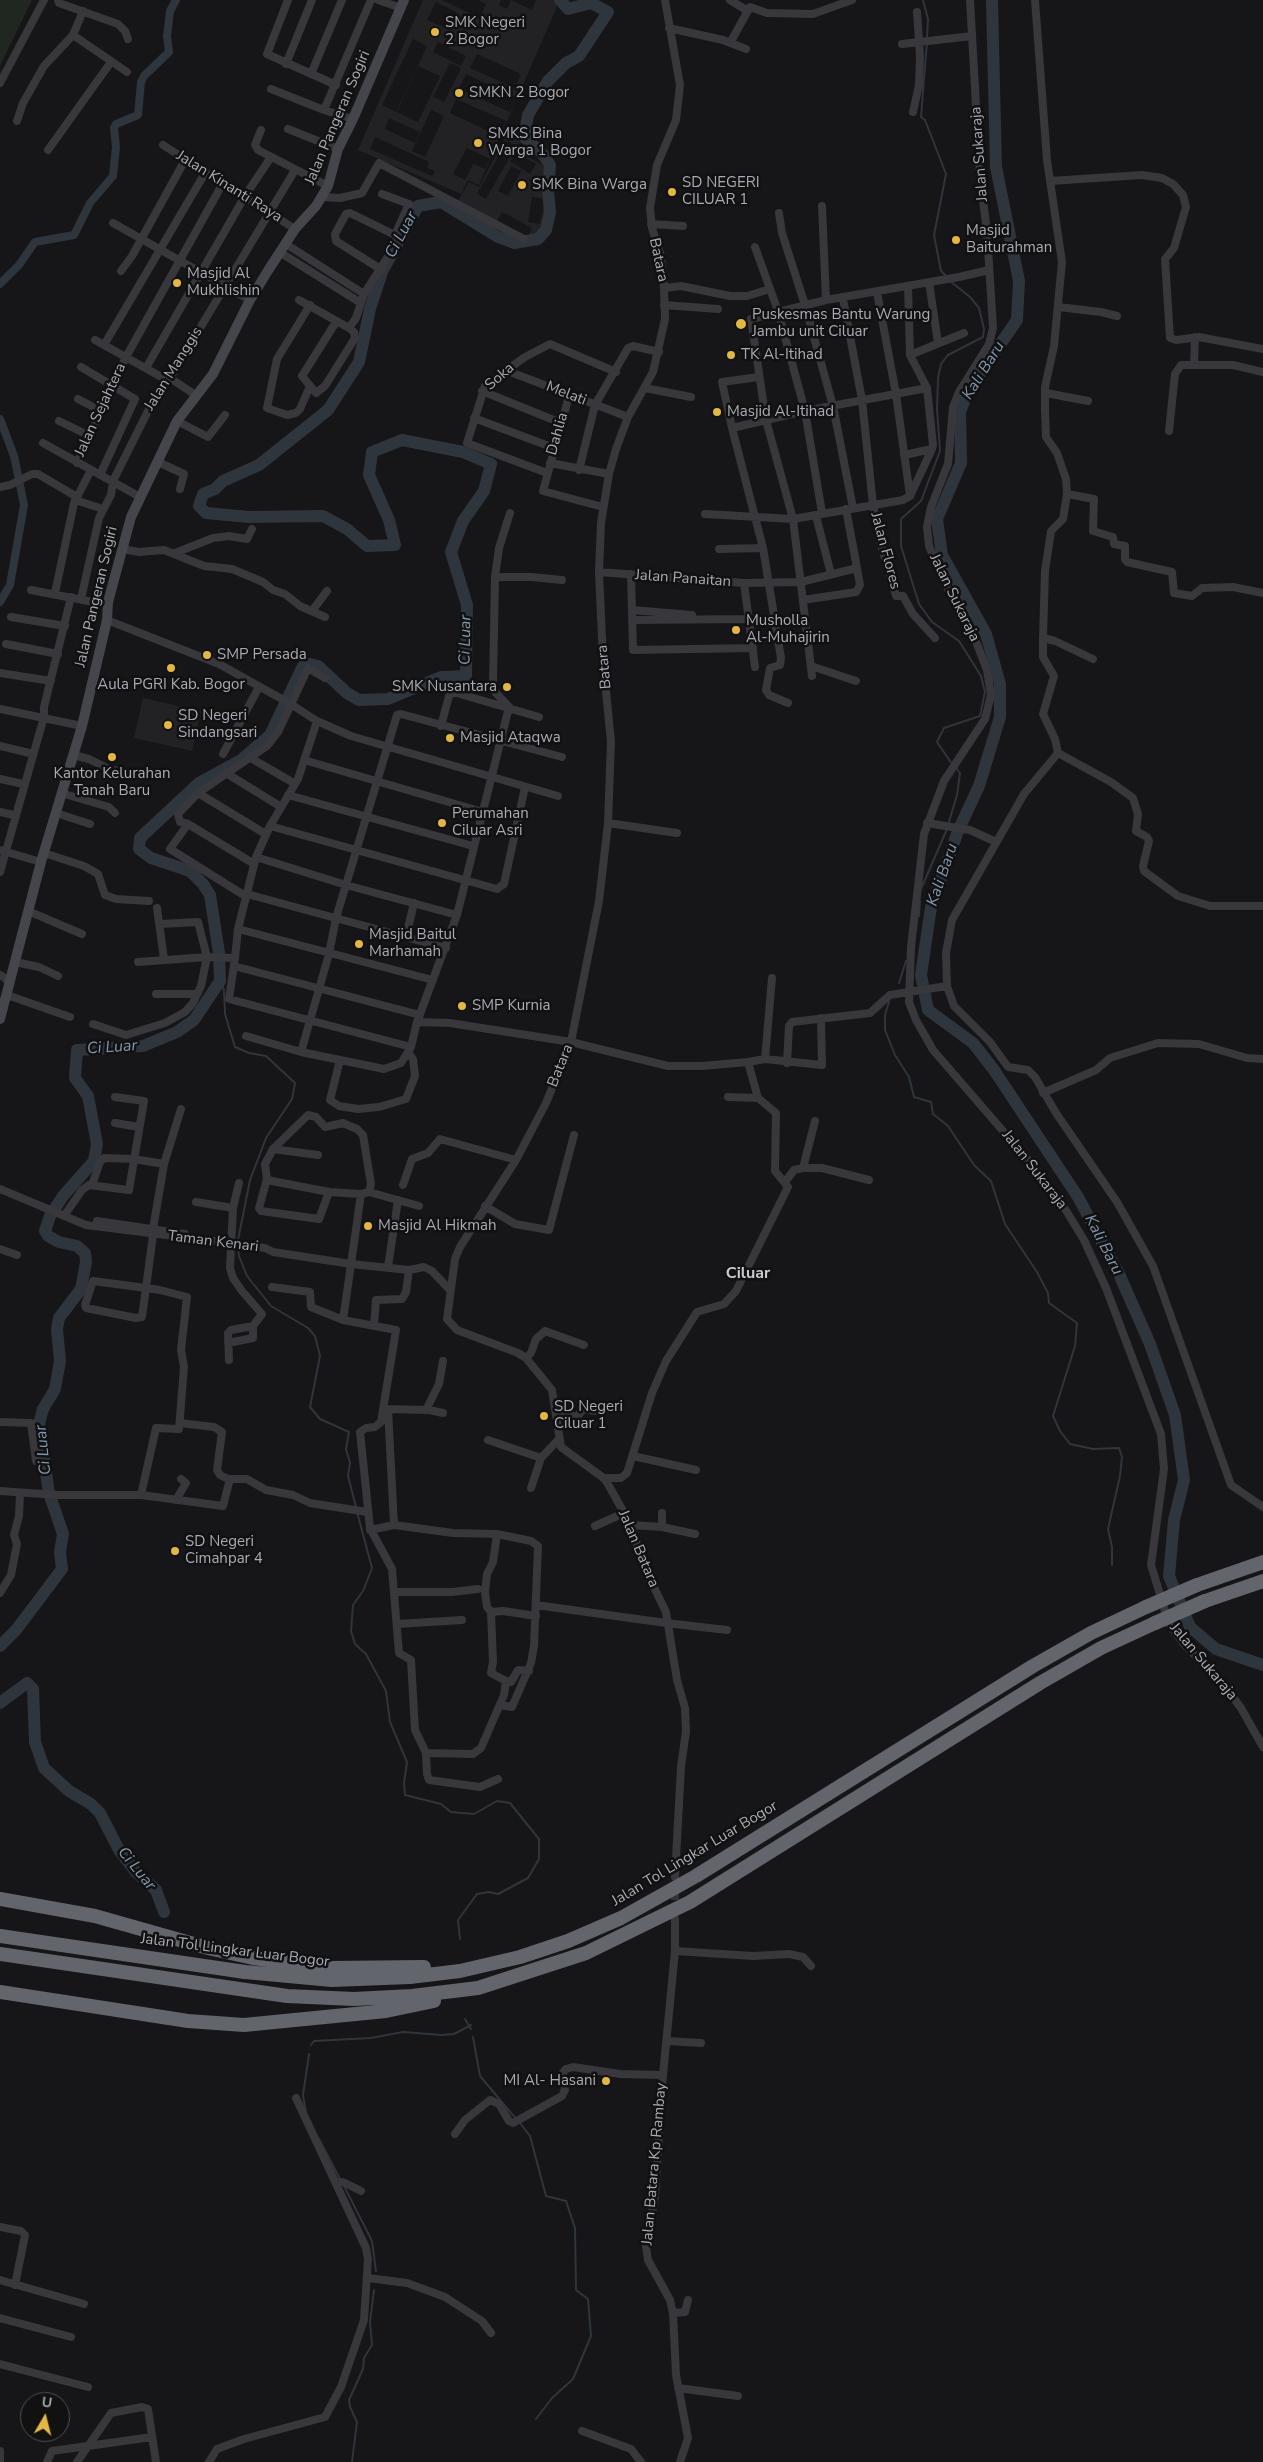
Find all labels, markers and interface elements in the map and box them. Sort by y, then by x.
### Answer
place label: SMK Negeri 2 Bogor [445,14,525,49]
marker: SMK Negeri 2 Bogor [429,26,441,38]
street label: Jalan Pangeran Sogiri [302,48,374,188]
place label: SMKN 2 Bogor [469,84,569,102]
marker: SMKN 2 Bogor [453,87,465,99]
street label: Jalan Sukaraja [968,106,992,202]
place label: SMKS Bina Warga 1 Bogor [488,125,591,160]
marker: SMKS Bina Warga 1 Bogor [472,137,484,149]
street label: Jalan Kinanti Raya [173,147,285,227]
place label: SD NEGERI CILUAR 1 [682,174,760,209]
place label: SMK Bina Warga [532,176,647,194]
marker: SMK Bina Warga [516,179,528,191]
marker: SD NEGERI CILUAR 1 [666,186,678,198]
water label: Ci Luar [382,208,422,262]
place label: Masjid Baiturahman [966,222,1052,257]
marker: Masjid Baiturahman [950,234,962,246]
street label: Batara [645,236,671,284]
place label: Masjid Al Mukhlishin [187,265,260,300]
marker: Masjid Al Mukhlishin [171,277,183,289]
place label: Puskesmas Bantu Warung Jambu unit Ciluar [752,306,930,341]
marker: Puskesmas Bantu Warung Jambu unit Ciluar [734,317,748,331]
street label: Jalan Manggis [141,324,207,414]
water label: Kali Baru [959,338,1009,404]
place label: TK Al-Itihad [741,346,823,364]
marker: TK Al-Itihad [725,349,737,361]
street label: Soka [482,359,518,395]
street label: Jalan Sejahtera [71,360,131,460]
street label: Melati [543,378,589,410]
place label: Masjid Al-Itihad [727,403,834,421]
marker: Masjid Al-Itihad [711,406,723,418]
street label: Dahlia [543,411,573,457]
street label: Jalan Flores [866,511,904,591]
street label: Jalan Pangeran Sogiri [72,525,122,669]
street label: Jalan Sukaraja [925,551,983,645]
street label: Jalan Panaitan [634,567,732,591]
place label: Musholla Al-Muhajirin [746,612,830,647]
water label: Ci Luar [456,615,476,665]
marker: Musholla Al-Muhajirin [730,624,742,636]
street label: Batara [594,644,616,690]
place label: SMP Persada [217,646,307,664]
marker: SMP Persada [201,649,213,661]
marker: Aula PGRI Kab. Bogor [165,662,177,674]
place label: Aula PGRI Kab. Bogor [97,676,245,694]
place label: SMK Nusantara [392,678,497,696]
marker: SMK Nusantara [501,681,513,693]
place label: SD Negeri Sindangsari [178,707,257,742]
marker: SD Negeri Sindangsari [162,719,174,731]
place label: Masjid Ataqwa [460,729,561,747]
marker: Masjid Ataqwa [444,732,456,744]
marker: Kantor Kelurahan Tanah Baru [106,751,118,763]
place label: Kantor Kelurahan Tanah Baru [54,765,170,800]
place label: Perumahan Ciluar Asri [452,805,529,840]
marker: Perumahan Ciluar Asri [436,817,448,829]
water label: Kali Baru [923,841,963,909]
place label: Masjid Baitul Marhamah [369,926,456,961]
marker: Masjid Baitul Marhamah [353,938,365,950]
place label: SMP Kurnia [472,997,550,1015]
marker: SMP Kurnia [456,1000,468,1012]
water label: Ci Luar [86,1037,138,1059]
street label: Batara [544,1042,578,1090]
street label: Jalan Sukaraja [998,1127,1070,1213]
water label: Kali Baru [1080,1212,1126,1278]
place label: Masjid Al Hikmah [378,1217,497,1235]
marker: Masjid Al Hikmah [362,1220,374,1232]
street label: Taman Kenari [166,1227,260,1257]
district label: Ciluar [726,1264,770,1284]
place label: SD Negeri Ciluar 1 [554,1398,623,1433]
marker: SD Negeri Ciluar 1 [538,1410,550,1422]
water label: Ci Luar [32,1424,56,1476]
street label: Jalan Batara [614,1508,662,1590]
place label: SD Negeri Cimahpar 4 [185,1533,263,1568]
marker: SD Negeri Cimahpar 4 [169,1545,181,1557]
street label: Jalan Sukaraja [1165,1620,1241,1704]
street label: Jalan Tol Lingkar Luar Bogor [609,1797,781,1911]
water label: Ci Luar [113,1843,159,1895]
street label: Jalan Tol Lingkar Luar Bogor [140,1930,330,1972]
place label: MI Al- Hasani [503,2072,596,2090]
marker: MI Al- Hasani [600,2075,612,2087]
street label: Jalan Batara Kp Rambay [639,2082,671,2246]
north arrow [20,2392,70,2442]
text: U [41,2393,53,2413]

